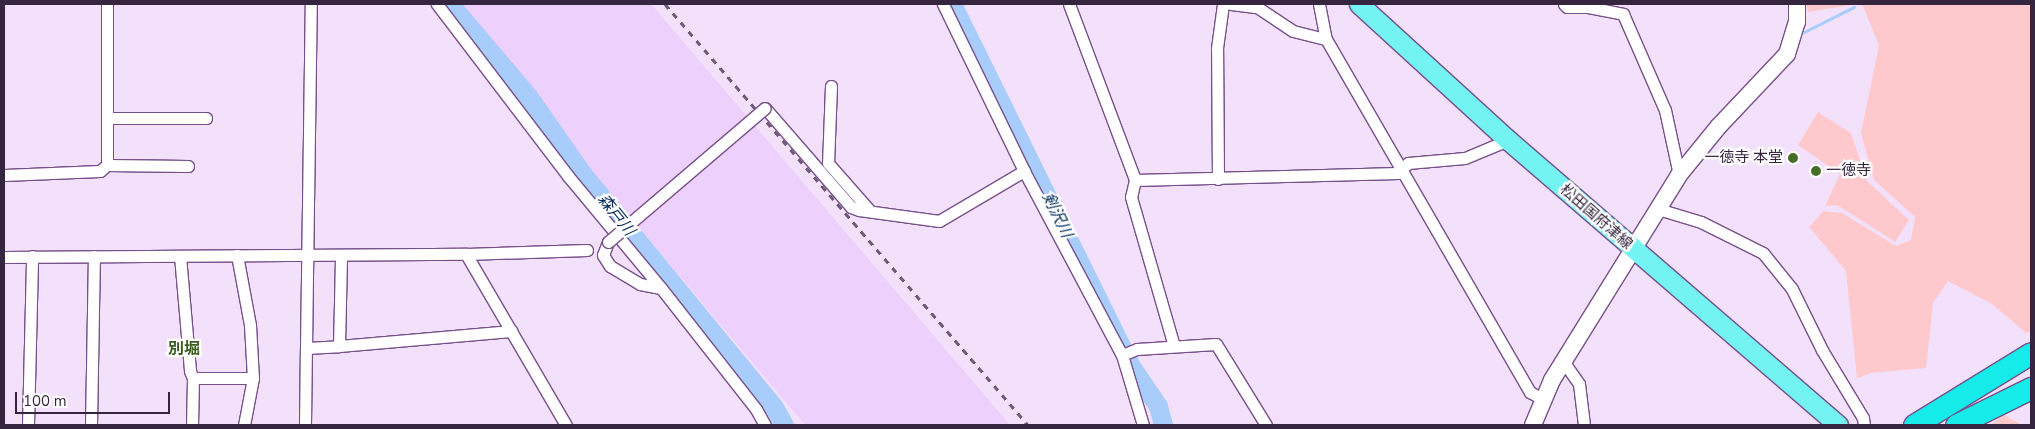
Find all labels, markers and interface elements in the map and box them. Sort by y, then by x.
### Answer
place label: 一徳寺 本堂 [1704,149,1783,167]
marker: 一徳寺 本堂 [1787,152,1799,164]
place label: 一徳寺 [1826,162,1871,180]
marker: 一徳寺 [1810,165,1822,177]
street label: 松田国府津線 [1556,181,1636,253]
water label: 剣沢川 [1038,189,1076,241]
water label: 森戸川 [593,190,639,240]
district label: 別堀 [168,339,200,359]
scale bar [18,382,172,414]
text: 100 m [23,391,67,411]

